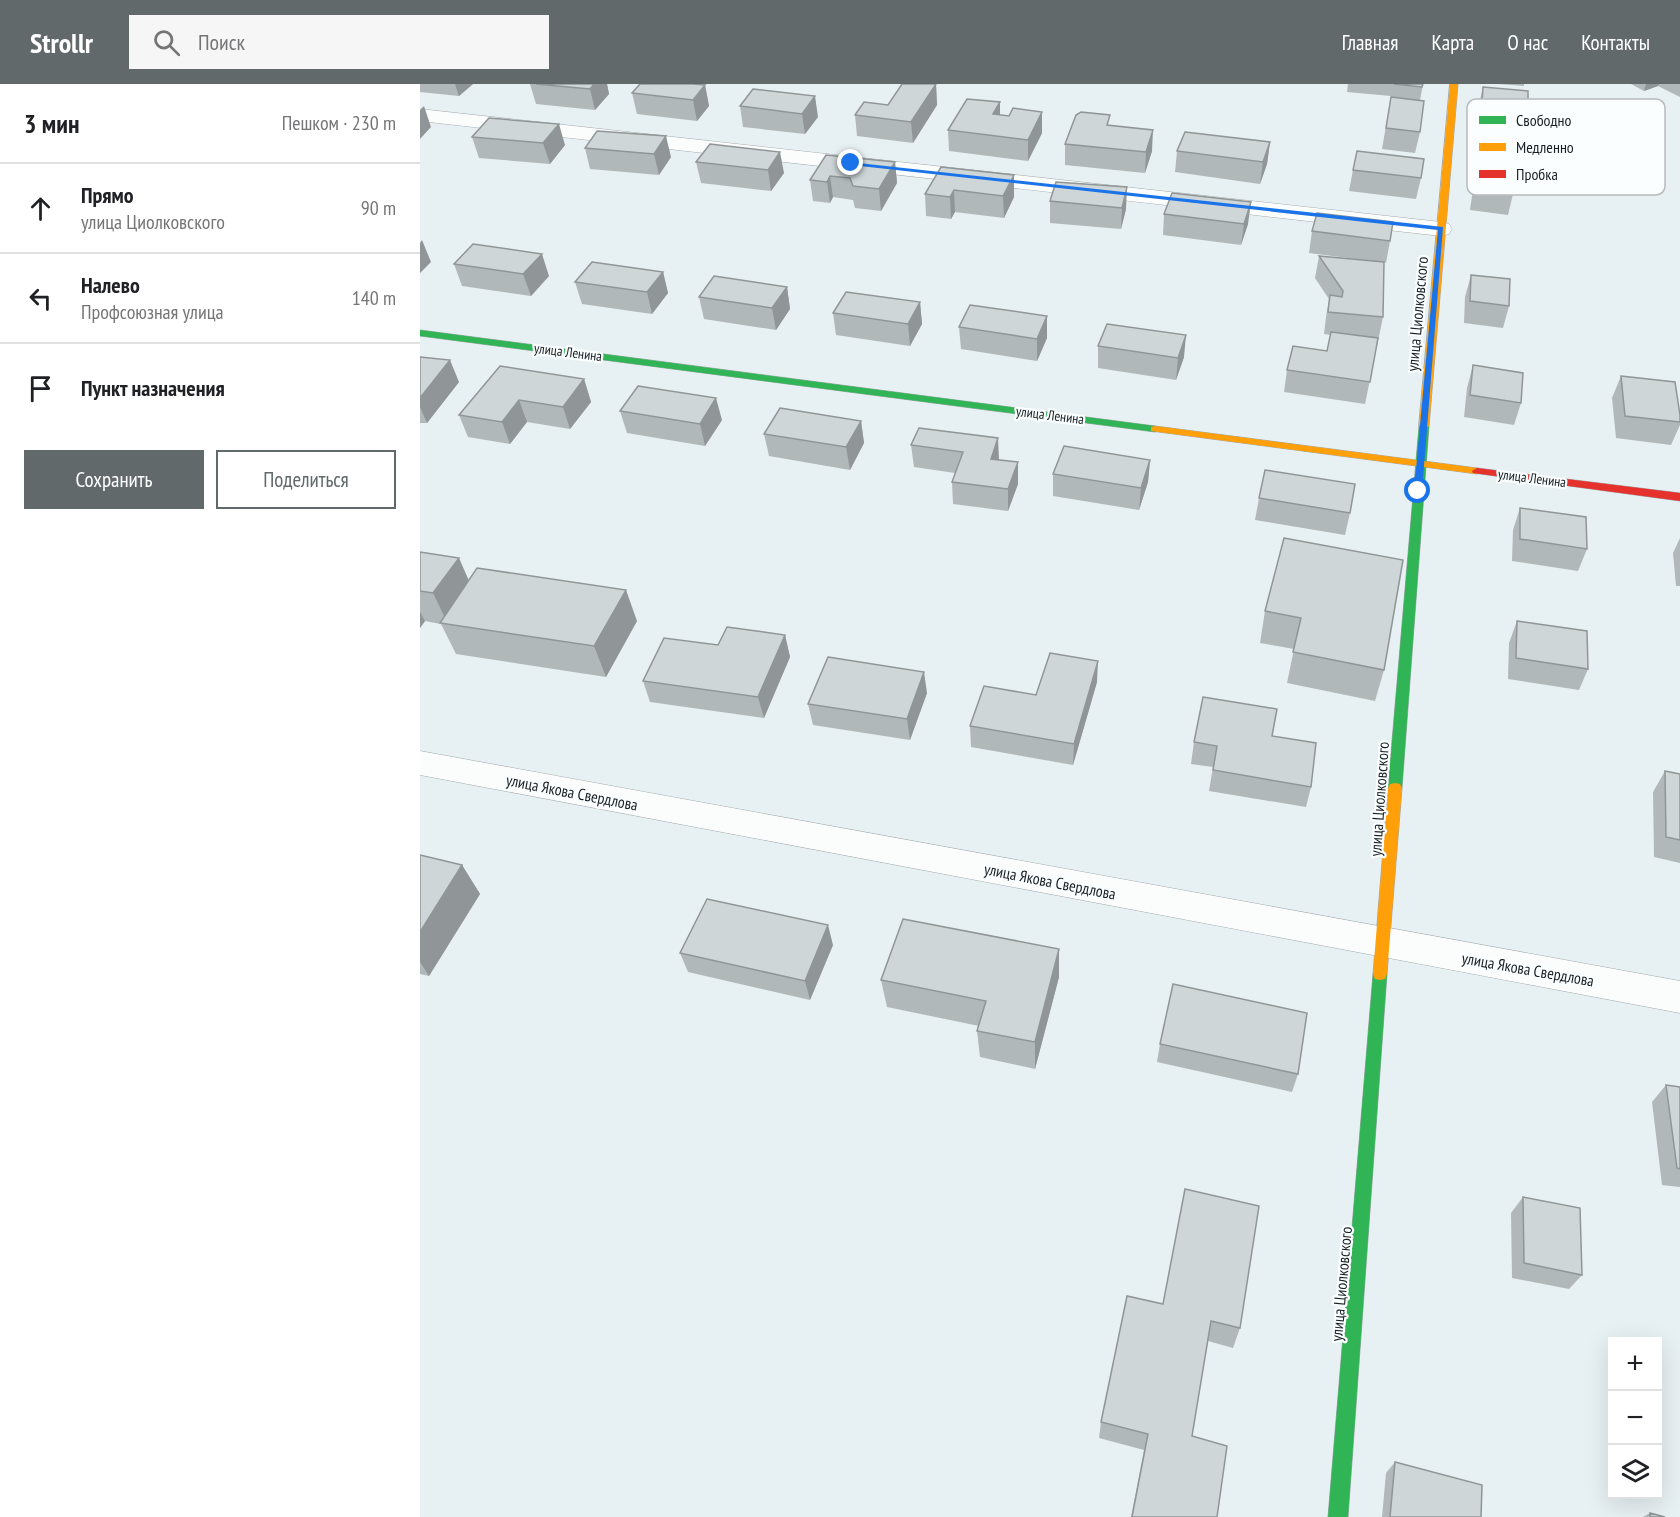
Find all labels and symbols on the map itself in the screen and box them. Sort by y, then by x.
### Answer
legend [1467,99,1665,195]
text: Свободно [1516,110,1571,130]
text: Медленно [1516,137,1574,157]
route end [837,149,863,175]
text: Пробка [1516,164,1558,184]
street label: улица Циолковского [1402,256,1432,372]
street label: улица Ленина [533,339,603,365]
street label: улица Ленина [1015,402,1085,428]
street label: улица Ленина [1497,465,1567,491]
route start [1404,477,1430,503]
street label: улица Циолковского [1365,741,1393,857]
street label: улица Якова Свердлова [504,769,640,815]
street label: улица Якова Свердлова [982,858,1118,904]
street label: улица Якова Свердлова [1460,948,1596,990]
street label: улица Циолковского [1326,1226,1356,1342]

